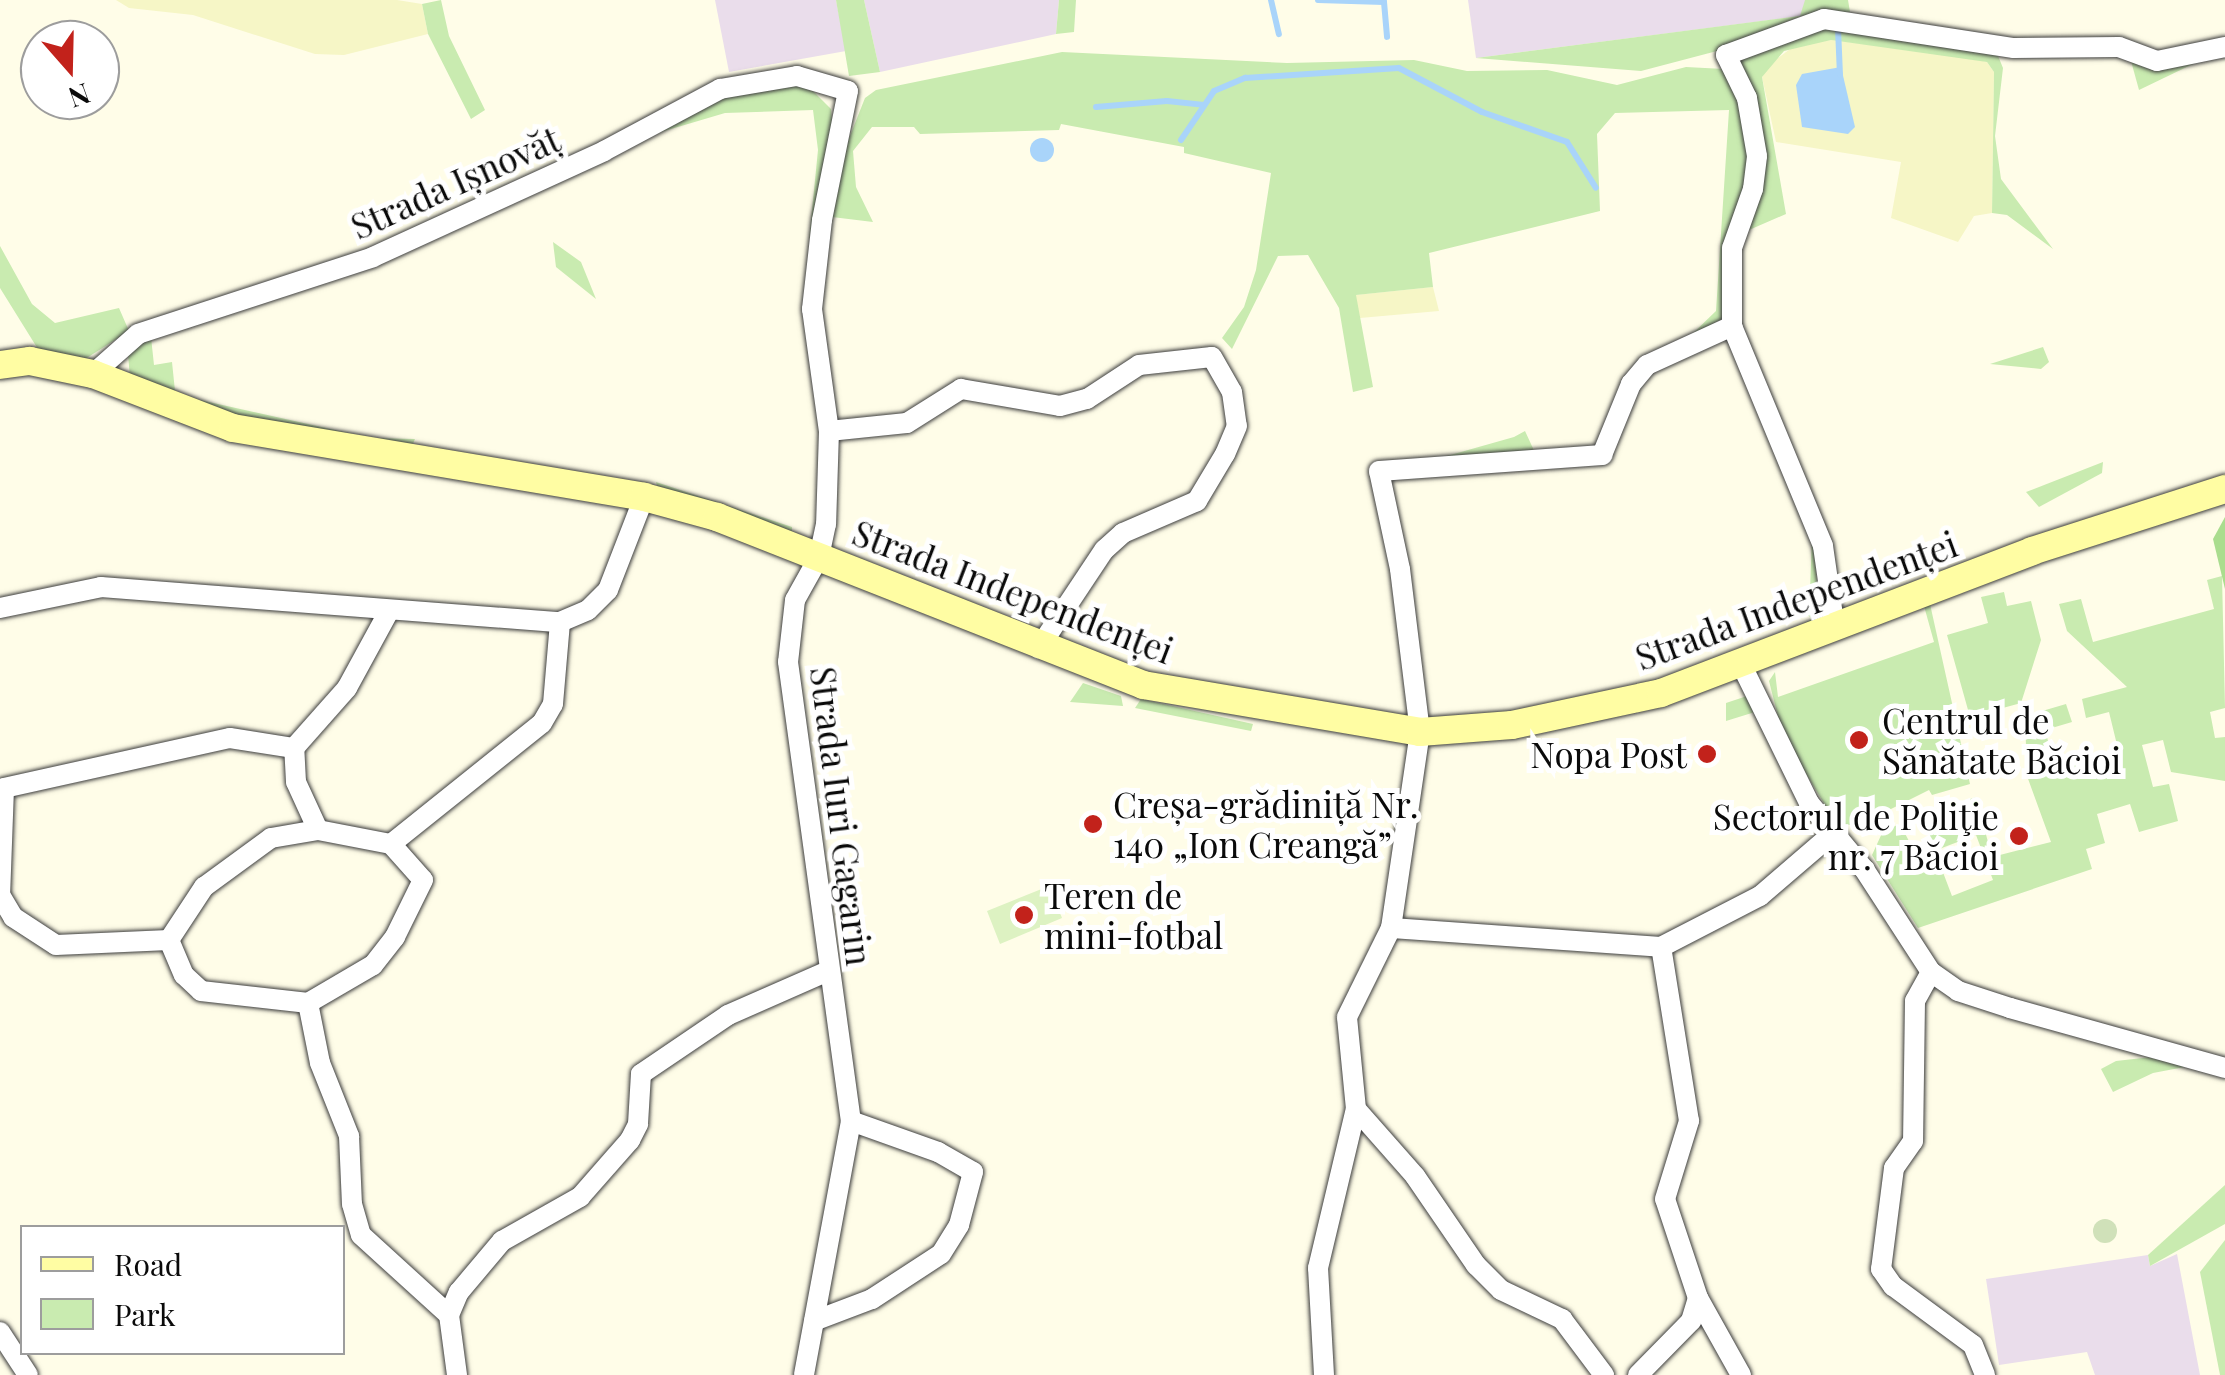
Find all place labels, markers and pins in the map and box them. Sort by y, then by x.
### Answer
place label: Centrul de Sănătate Băcioi [1882,699,2121,781]
marker: Centrul de Sănătate Băcioi [1846,727,1872,753]
place label: Nopa Post [1530,733,1687,775]
marker: Nopa Post [1696,743,1718,765]
place label: Creșa-grădiniță Nr. 140 „Ion Creangă” [1113,783,1419,865]
place label: Sectorul de Poliţie nr. 7 Băcioi [1713,795,1999,877]
marker: Creșa-grădiniță Nr. 140 „Ion Creangă” [1082,813,1104,835]
marker: Sectorul de Poliţie nr. 7 Băcioi [2008,825,2030,847]
place label: Teren de mini-fotbal [1044,874,1223,956]
marker: Teren de mini-fotbal [1013,904,1035,926]

